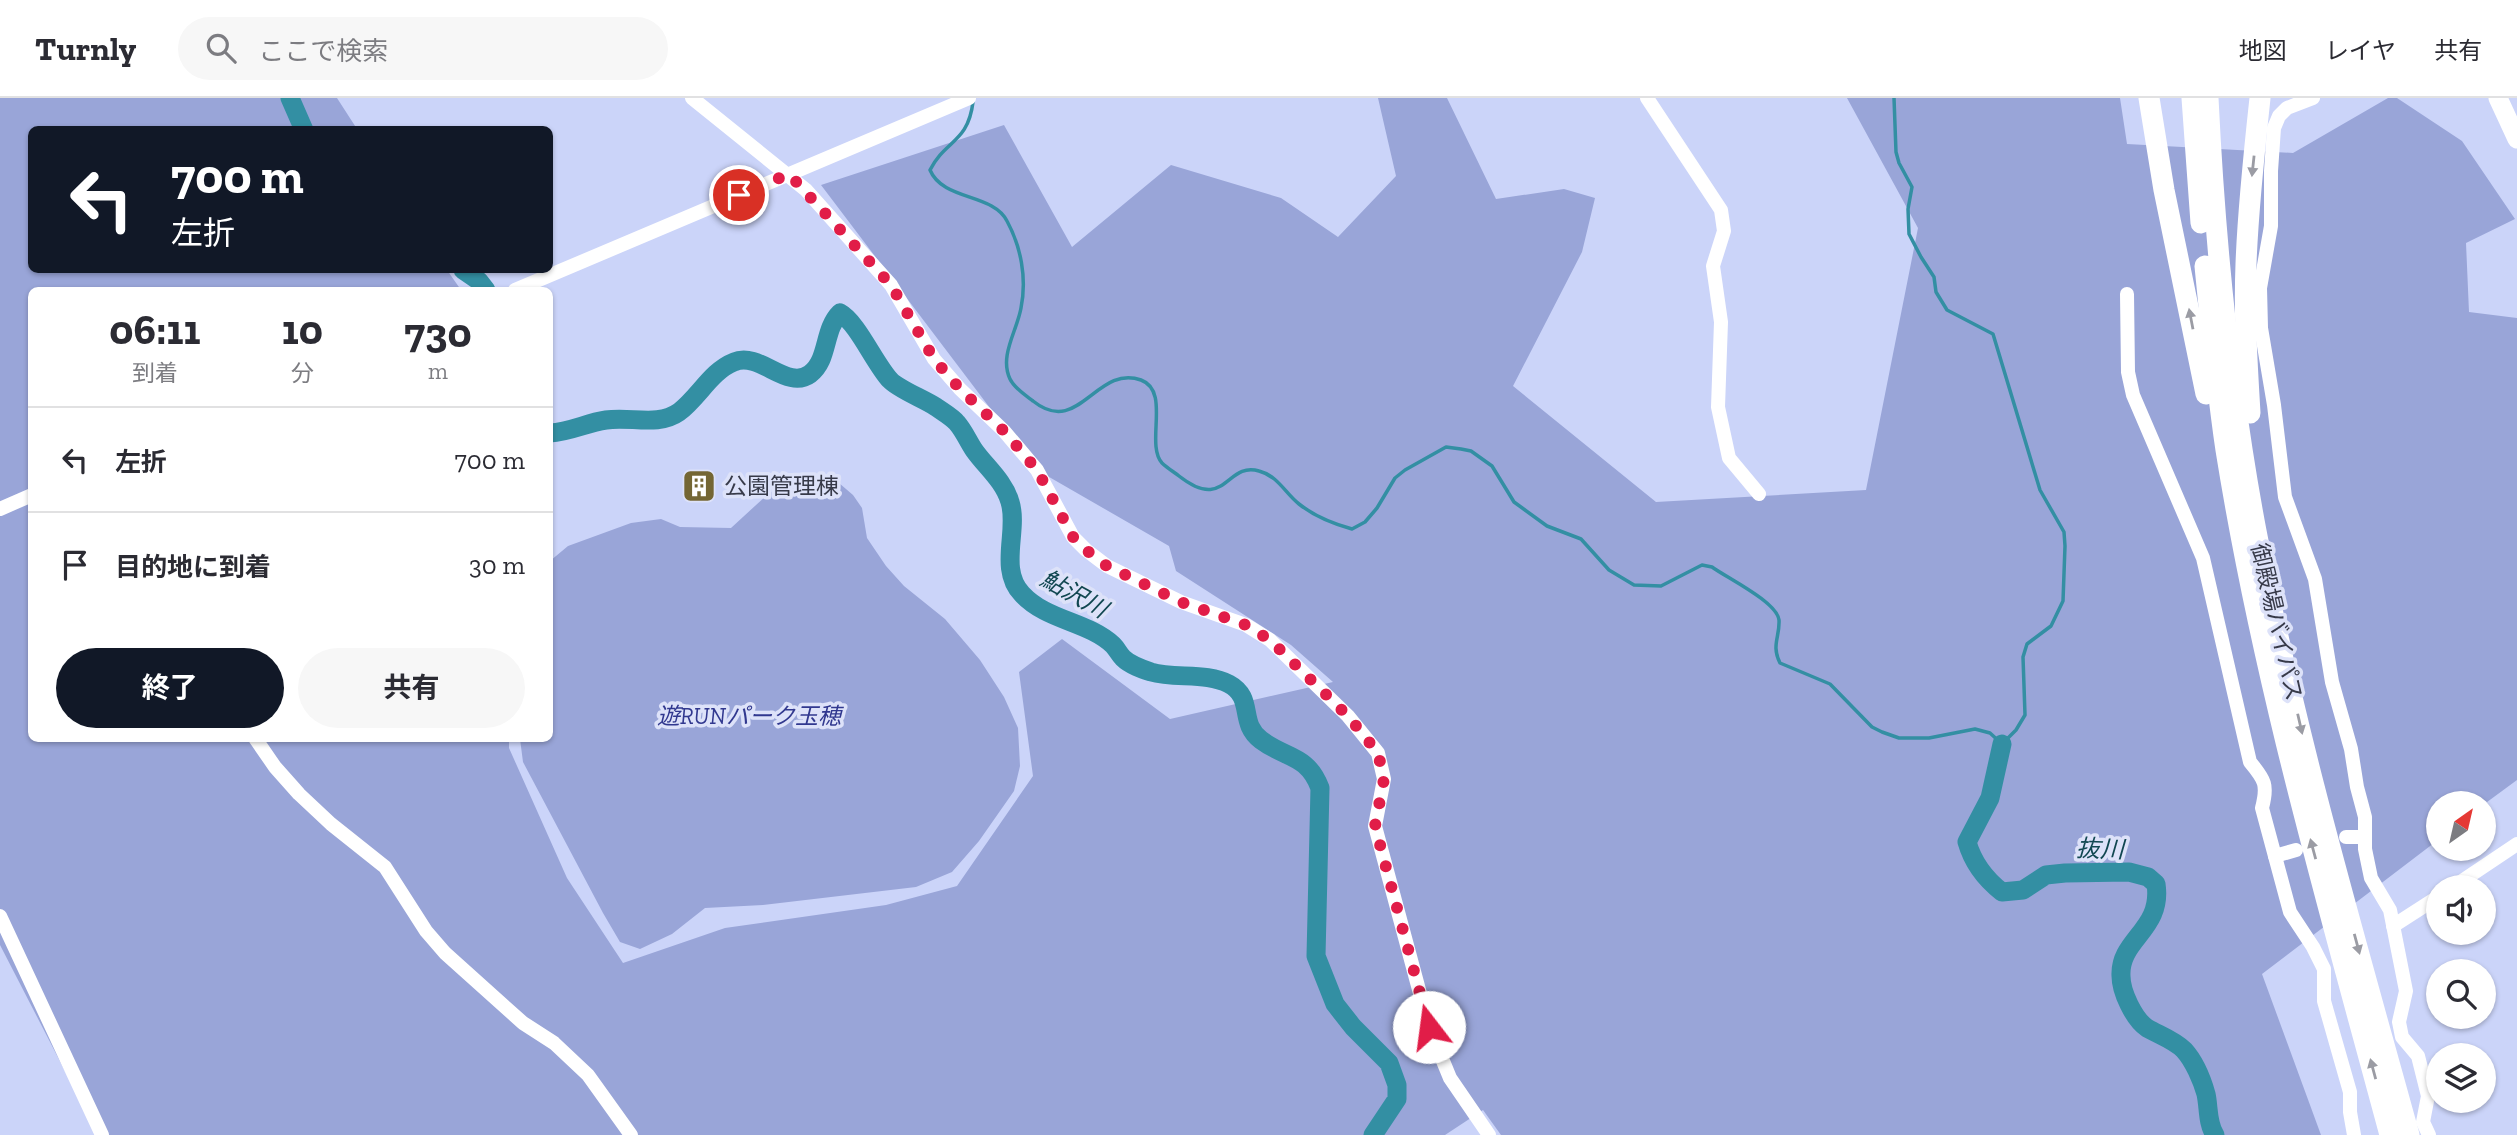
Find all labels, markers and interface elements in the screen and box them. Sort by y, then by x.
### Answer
search box [178,17,668,80]
text: Turnly [35,29,136,68]
icon: search [202,29,240,67]
text: ここで検索 [258,35,388,67]
text: 地図 [2239,36,2287,65]
text: レイヤ [2325,36,2396,65]
text: 共有 [2434,36,2482,65]
text: 700 m [171,147,304,206]
icon: left [56,154,147,245]
one-way arrow [2247,155,2258,177]
pin [709,165,769,225]
icon: arrive [720,176,758,214]
text: 左折 [171,214,235,252]
text: 06:11 [109,304,200,355]
text: 10 [282,304,323,355]
text: 730 [404,307,472,358]
one-way arrow [2185,307,2196,329]
text: m [428,357,448,385]
text: 到着 [132,359,178,387]
text: 分 [291,359,314,387]
icon: left [56,441,94,479]
text: 700 m [454,444,525,476]
text: 左折 [115,446,167,478]
building icon: 公園管理棟 [680,467,718,505]
place label: 公園管理棟 [724,472,839,500]
street label: 御殿場バイパス [2245,541,2309,703]
icon: arrive [56,546,94,584]
text: 30 m [469,549,525,581]
text: 目的地に到着 [115,551,271,583]
water label: 鮎沢川 [1036,563,1115,625]
button: 終了 [56,648,284,728]
button: 共有 [298,648,525,728]
park label: 遊RUNパーク玉穂 [657,702,844,730]
one-way arrow [2295,713,2306,735]
north arrow [2426,791,2496,861]
map controls [2426,791,2496,1113]
water label: 抜川 [2076,833,2128,864]
one-way arrow [2308,839,2318,860]
button: sound [2426,875,2496,945]
one-way arrow [2353,934,2363,955]
button: search [2426,959,2496,1029]
position arrow [1392,990,1466,1064]
button: layers [2426,1043,2496,1113]
one-way arrow [2367,1058,2377,1079]

